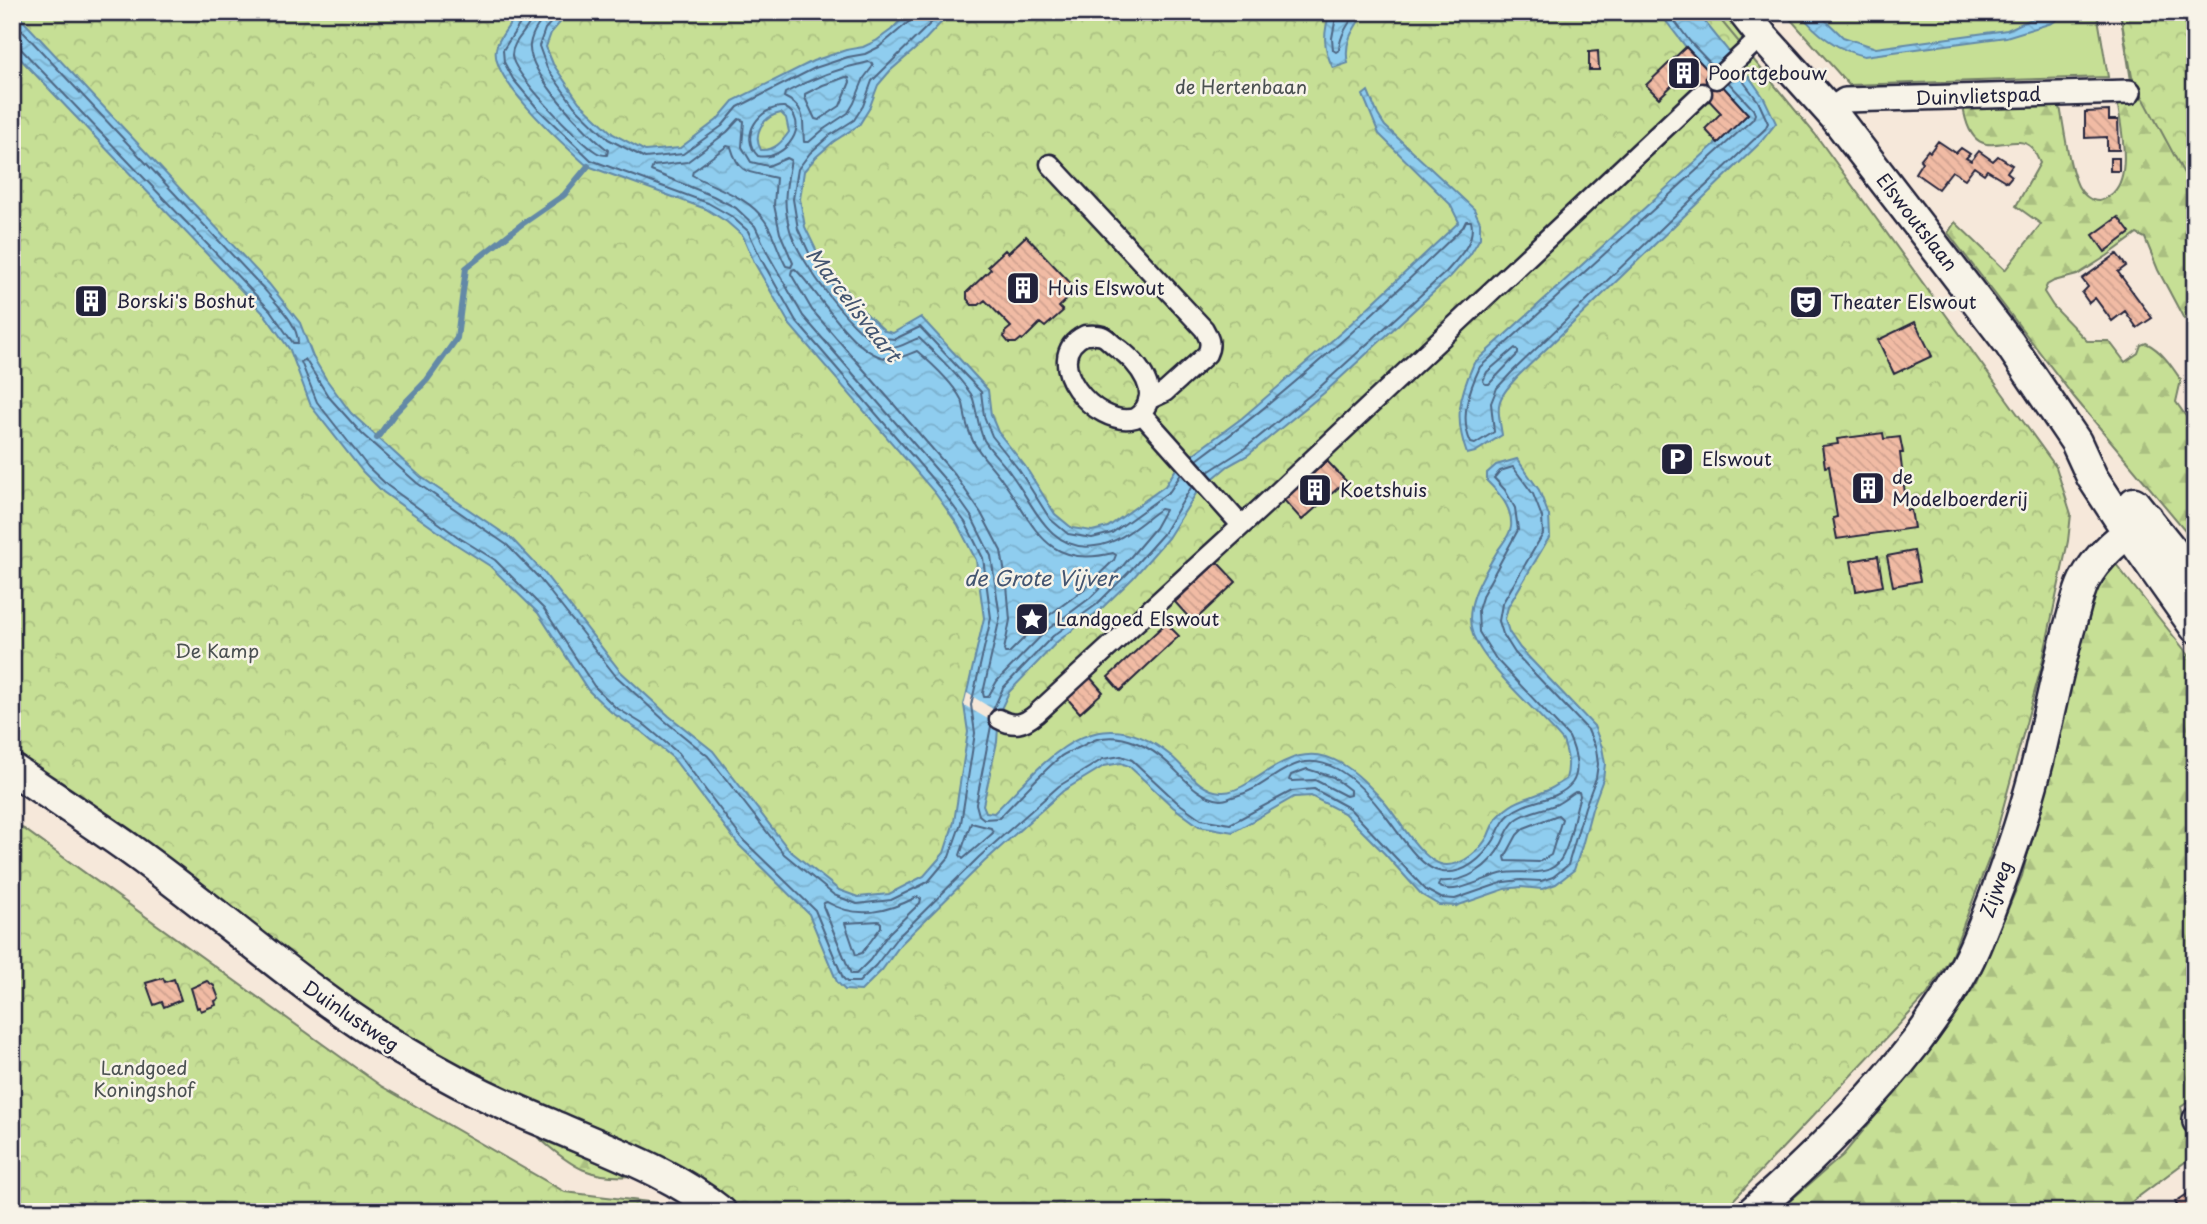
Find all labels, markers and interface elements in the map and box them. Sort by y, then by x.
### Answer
building icon: Poortgebouw [1665,54,1703,92]
place label: Poortgebouw [1708,58,1827,86]
park label: de Hertenbaan [1175,72,1307,100]
street label: Duinvlietspad [1915,79,2042,111]
street label: Elswoutslaan [1870,166,1965,276]
water label: Marcelisvaart [799,240,911,370]
building icon: Huis Elswout [1004,269,1042,307]
place label: Huis Elswout [1048,273,1165,301]
building icon: Borski's Boshut [72,282,110,320]
theatre icon: Theater Elswout [1787,283,1825,321]
place label: Borski's Boshut [116,286,255,314]
place label: Theater Elswout [1830,287,1977,315]
parking icon: Elswout [1658,440,1696,478]
place label: Elswout [1702,444,1772,472]
place label: de Modelboerderij [1892,462,2028,512]
building icon: de Modelboerderij [1849,469,1887,507]
building icon: Koetshuis [1296,471,1334,509]
place label: Koetshuis [1340,475,1427,503]
water label: de Grote Vijver [964,561,1118,593]
place icon: Landgoed Elswout [1013,600,1051,638]
place label: Landgoed Elswout [1056,604,1219,632]
park label: De Kamp [175,636,259,664]
street label: Zijweg [1972,856,2018,921]
street label: Duinlustweg [298,973,405,1058]
park label: Landgoed Koningshof [93,1053,196,1103]

